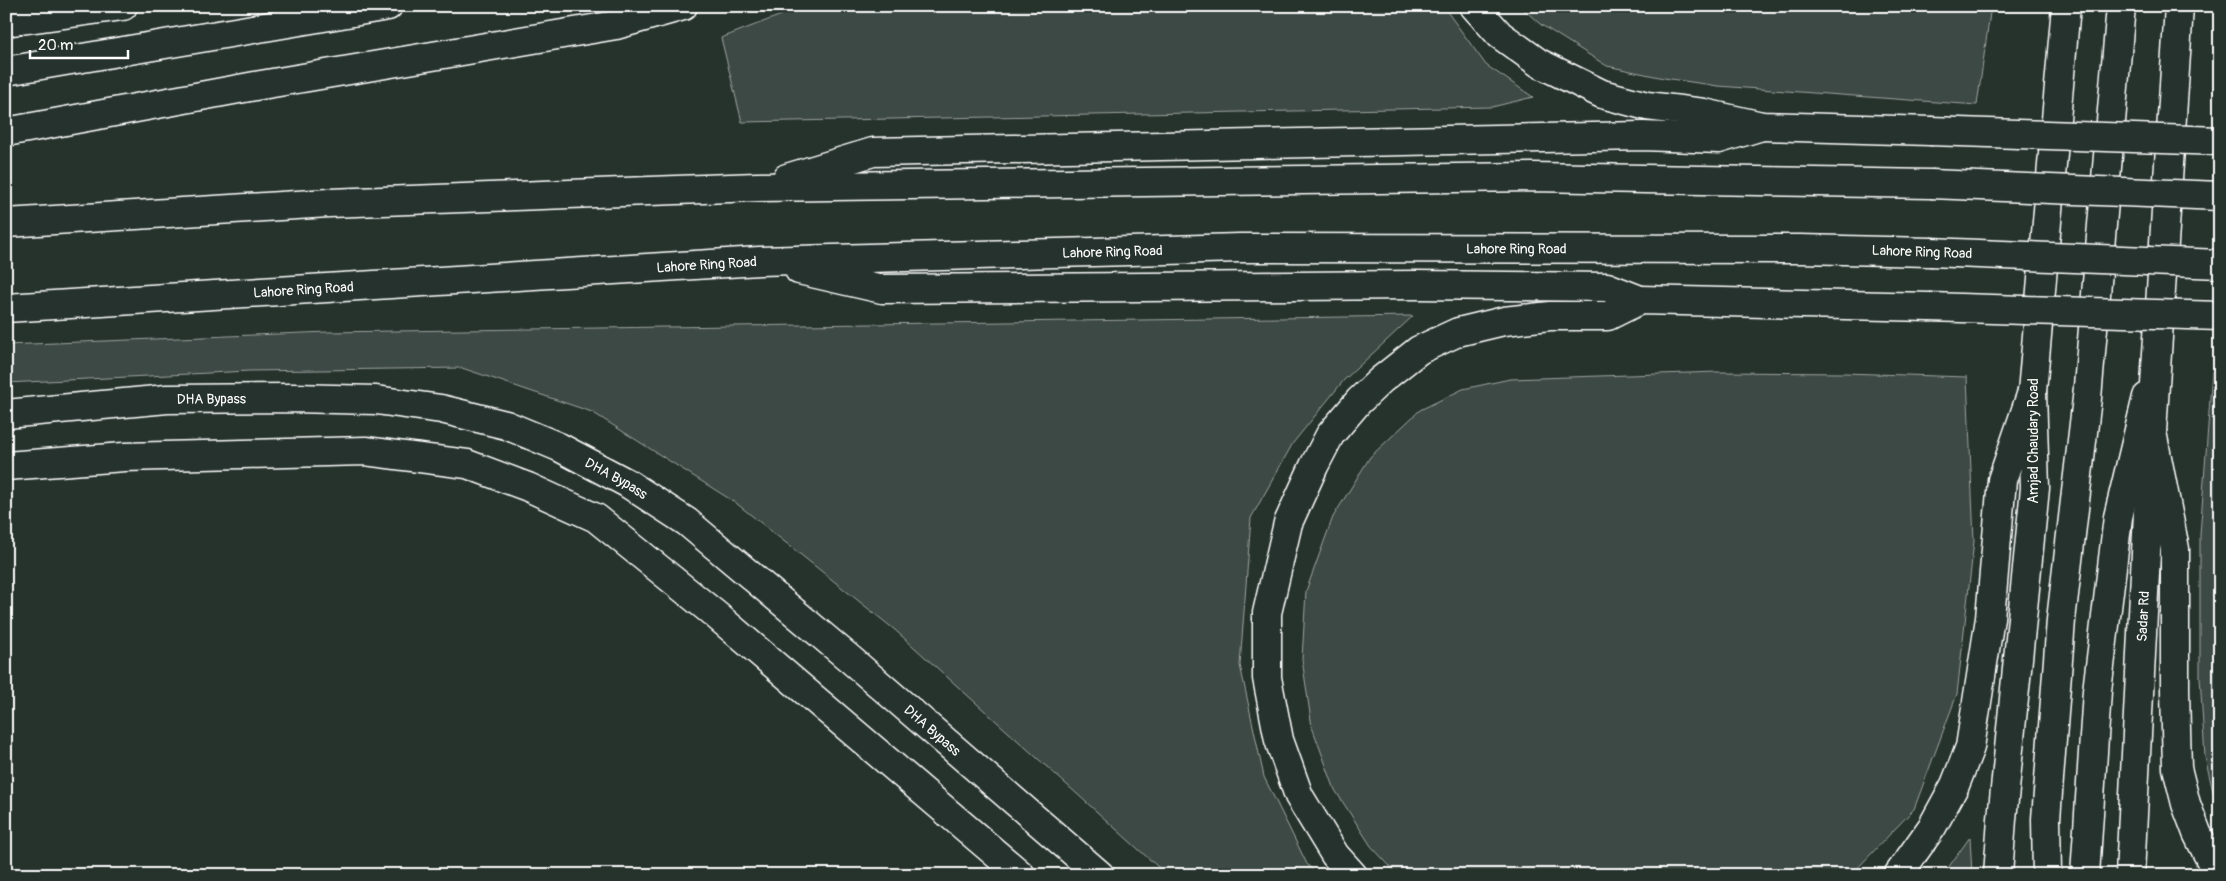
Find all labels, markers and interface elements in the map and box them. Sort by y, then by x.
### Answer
scale bar [30,28,128,60]
text: 20 m [38,36,73,55]
street label: Lahore Ring Road [1466,240,1567,257]
street label: Lahore Ring Road [1062,242,1163,261]
street label: Lahore Ring Road [1871,242,1973,262]
street label: Lahore Ring Road [656,253,758,276]
street label: Lahore Ring Road [253,278,354,301]
street label: Amjad Chaudary Road [2025,378,2042,504]
street label: DHA Bypass [177,390,247,407]
street label: DHA Bypass [582,454,652,503]
street label: Sadar Rd [2133,590,2153,642]
street label: DHA Bypass [901,701,965,760]

